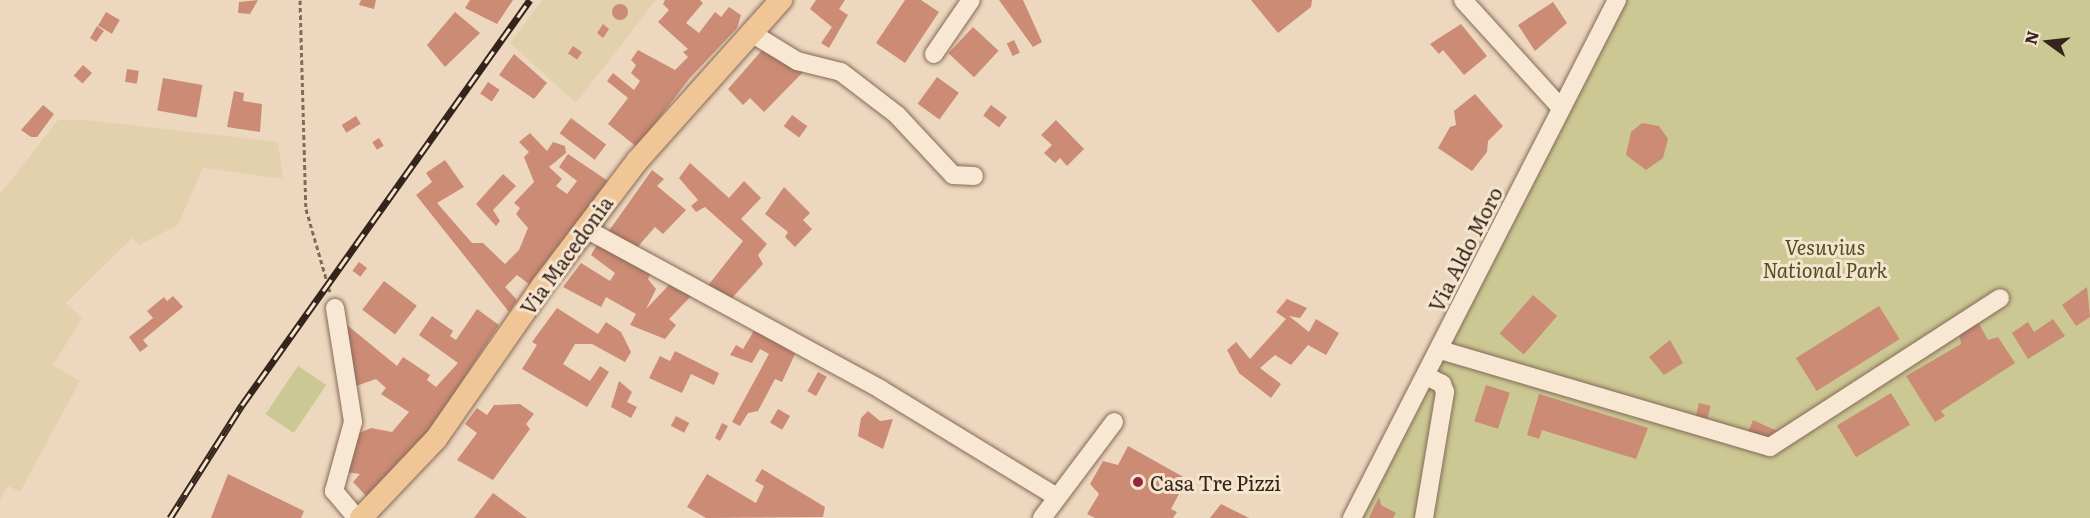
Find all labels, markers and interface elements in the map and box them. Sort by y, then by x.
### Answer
north arrow [2018,12,2078,72]
text: N [2017,28,2044,47]
street label: Via Aldo Moro [1423,183,1507,315]
street label: Via Macedonia [515,191,617,319]
park label: Vesuvius National Park [1762,235,1888,282]
place label: Casa Tre Pizzi [1150,470,1281,494]
marker: Casa Tre Pizzi [1131,475,1145,489]

